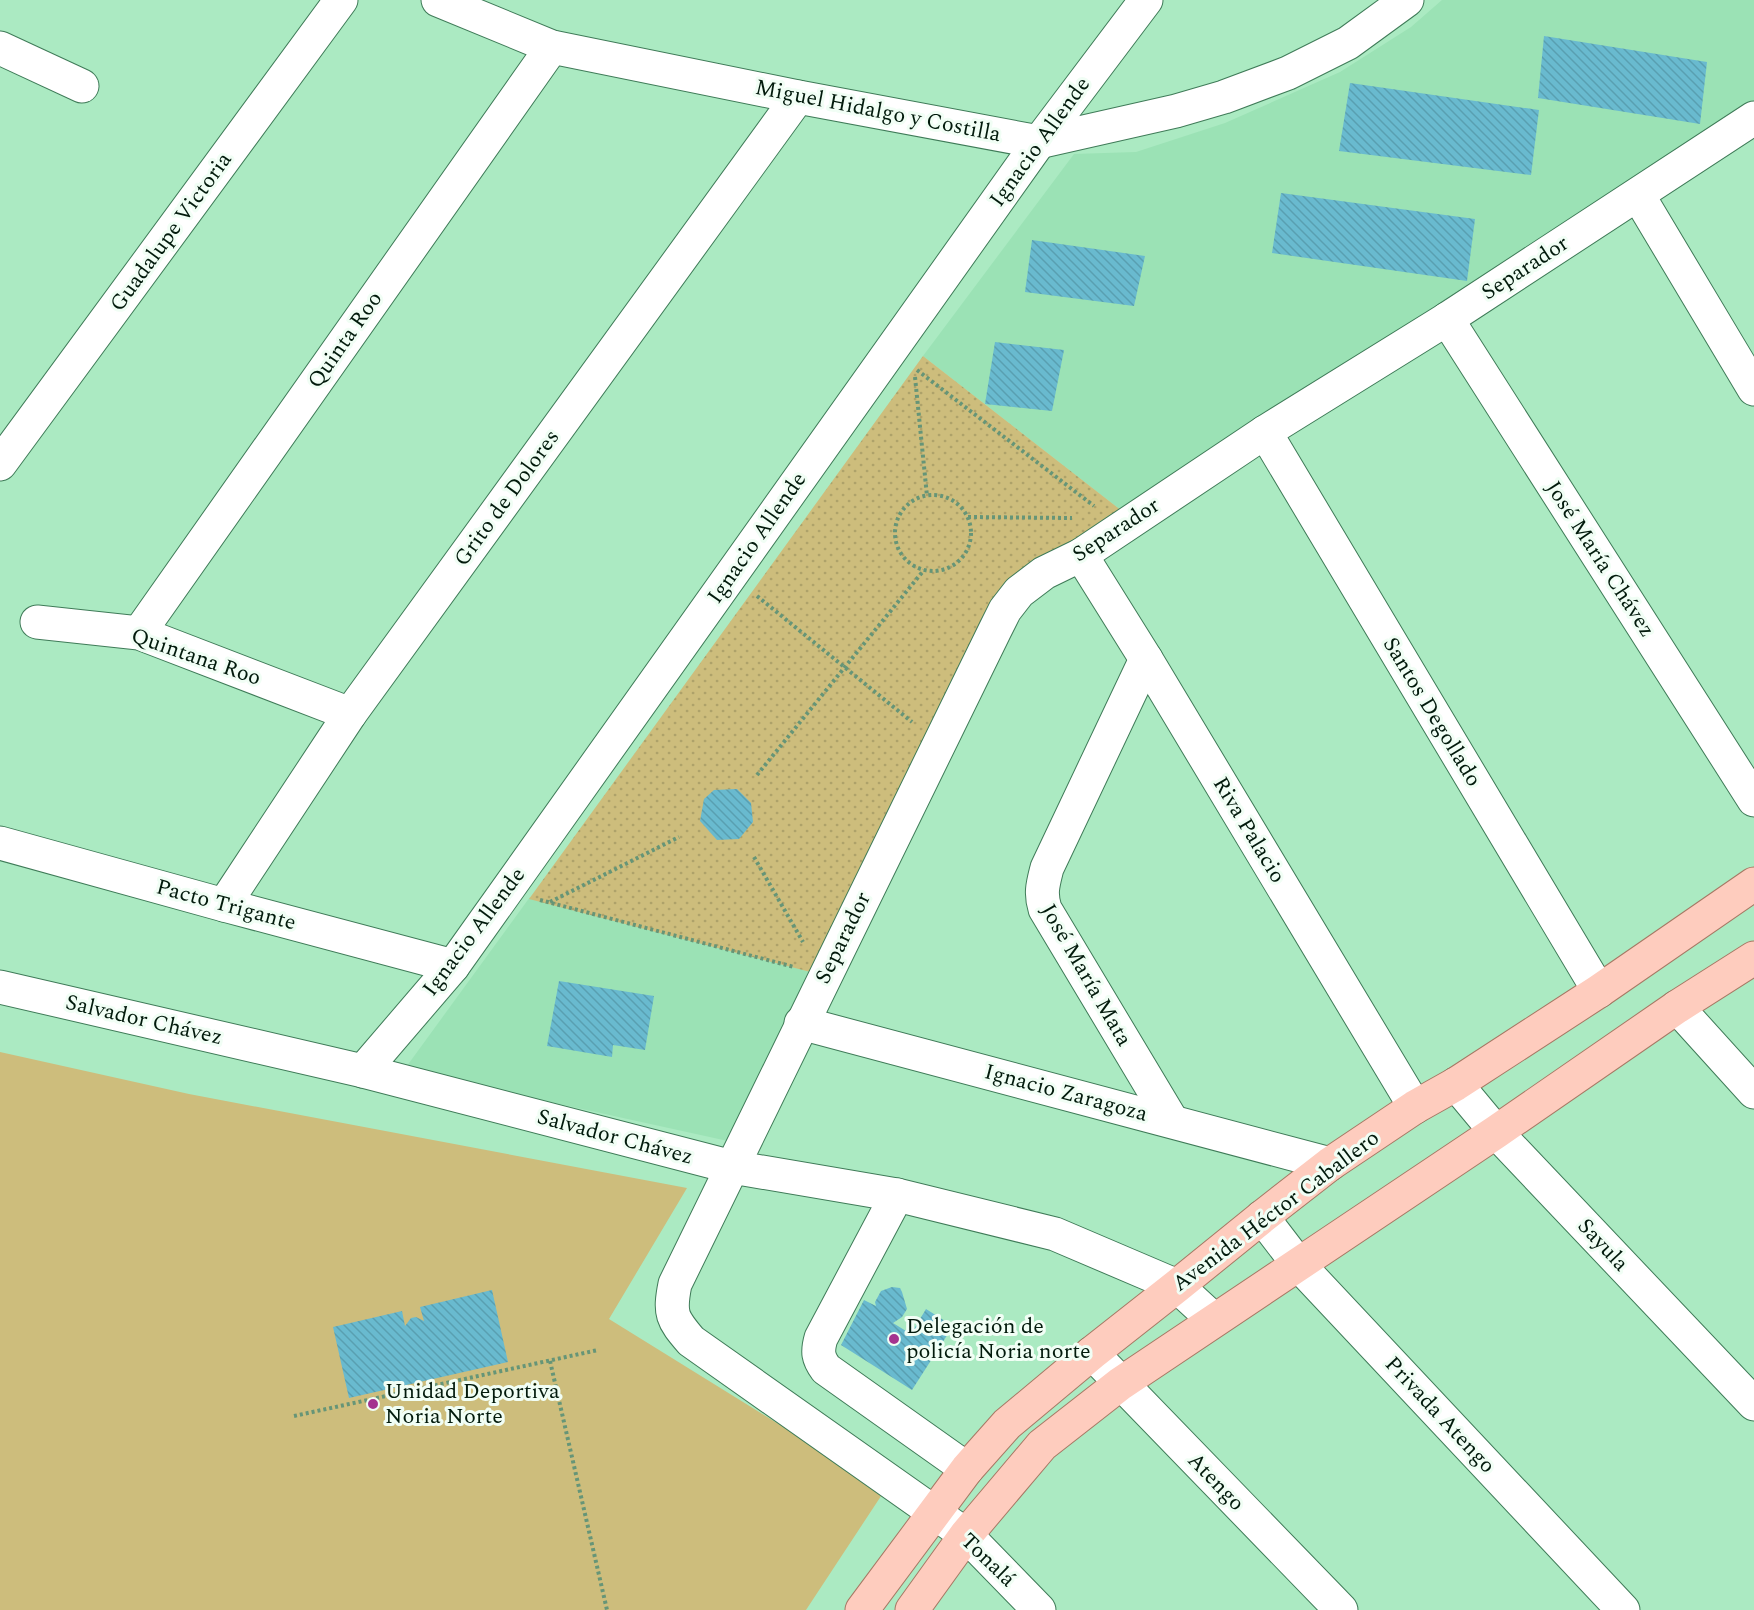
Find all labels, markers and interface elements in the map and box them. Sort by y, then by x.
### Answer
street label: Ignacio Allende [981,70,1099,214]
street label: Miguel Hidalgo y Costilla [752,71,1004,151]
street label: Guadalupe Victoria [102,145,240,319]
street label: Separador [1475,227,1576,309]
street label: Quinta Roo [299,285,391,395]
street label: Grito de Dolores [446,423,568,573]
street label: Ignacio Allende [699,465,815,611]
street label: José María Chávez [1537,474,1663,644]
street label: Separador [1066,489,1167,571]
street label: Quintana Roo [126,619,266,695]
street label: Santos Degollado [1374,631,1490,793]
street label: Riva Palacio [1204,770,1294,890]
street label: Ignacio Allende [414,860,534,1004]
street label: Pacto Trigante [152,870,300,940]
street label: Separador [807,886,880,990]
street label: José María Mata [1032,898,1140,1053]
street label: Salvador Chávez [62,986,226,1054]
street label: Ignacio Zaragoza [981,1055,1152,1131]
street label: Salvador Chávez [533,1100,697,1174]
street label: Avenida Héctor Caballero [1166,1122,1386,1300]
street label: Sayula [1569,1211,1637,1279]
place label: Delegación de policía Noria norte [906,1310,1091,1368]
marker: Delegación de policía Noria norte [887,1332,901,1346]
street label: Privada Atengo [1377,1349,1503,1481]
place label: Unidad Deportiva Noria Norte [385,1375,560,1433]
marker: Unidad Deportiva Noria Norte [366,1397,380,1411]
street label: Atengo [1180,1445,1252,1519]
street label: Tonalá [953,1525,1023,1595]

